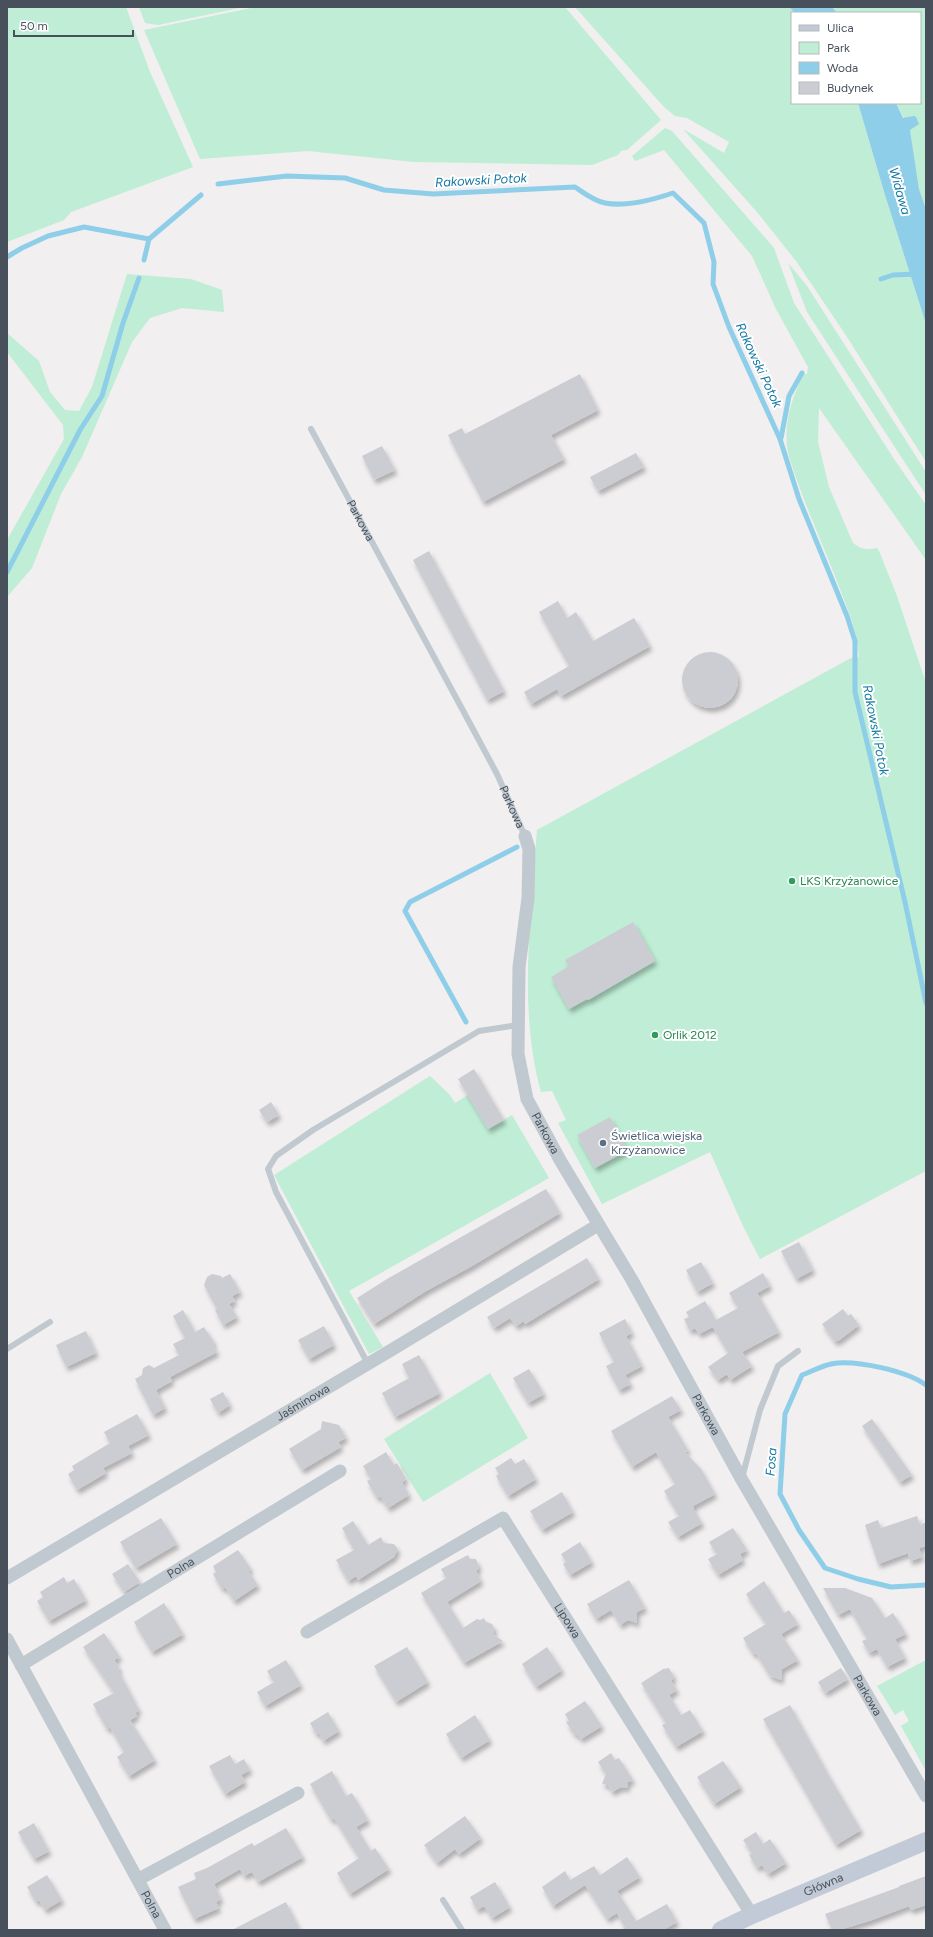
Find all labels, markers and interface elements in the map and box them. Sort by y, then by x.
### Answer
scale bar [14,12,133,38]
legend [791,12,921,104]
text: 50 m [20,19,48,33]
text: Ulica [827,21,854,35]
text: Park [827,41,850,55]
text: Woda [827,61,858,75]
text: Budynek [827,81,874,95]
water label: Widawa [886,166,914,217]
water label: Rakowski Potok [435,170,528,190]
water label: Rakowski Potok [733,320,786,410]
street label: Parkowa [344,497,377,544]
water label: Rakowski Potok [860,683,892,777]
street label: Parkowa [496,784,527,830]
place label: LKS Krzyżanowice [800,874,899,888]
marker: LKS Krzyżanowice [787,876,797,886]
place label: Orlik 2012 [663,1028,717,1042]
marker: Orlik 2012 [650,1030,660,1040]
street label: Parkowa [529,1110,562,1156]
place label: Świetlica wiejska Krzyżanowice [611,1129,702,1157]
marker: Świetlica wiejska Krzyżanowice [598,1138,608,1148]
street label: Jaśminowa [274,1381,332,1424]
street label: Parkowa [689,1392,723,1438]
water label: Fosa [763,1447,779,1477]
street label: Polna [165,1554,197,1581]
street label: Lipowa [551,1601,584,1641]
street label: Parkowa [850,1673,885,1718]
street label: Główna [802,1870,845,1899]
street label: Polna [138,1888,164,1921]

